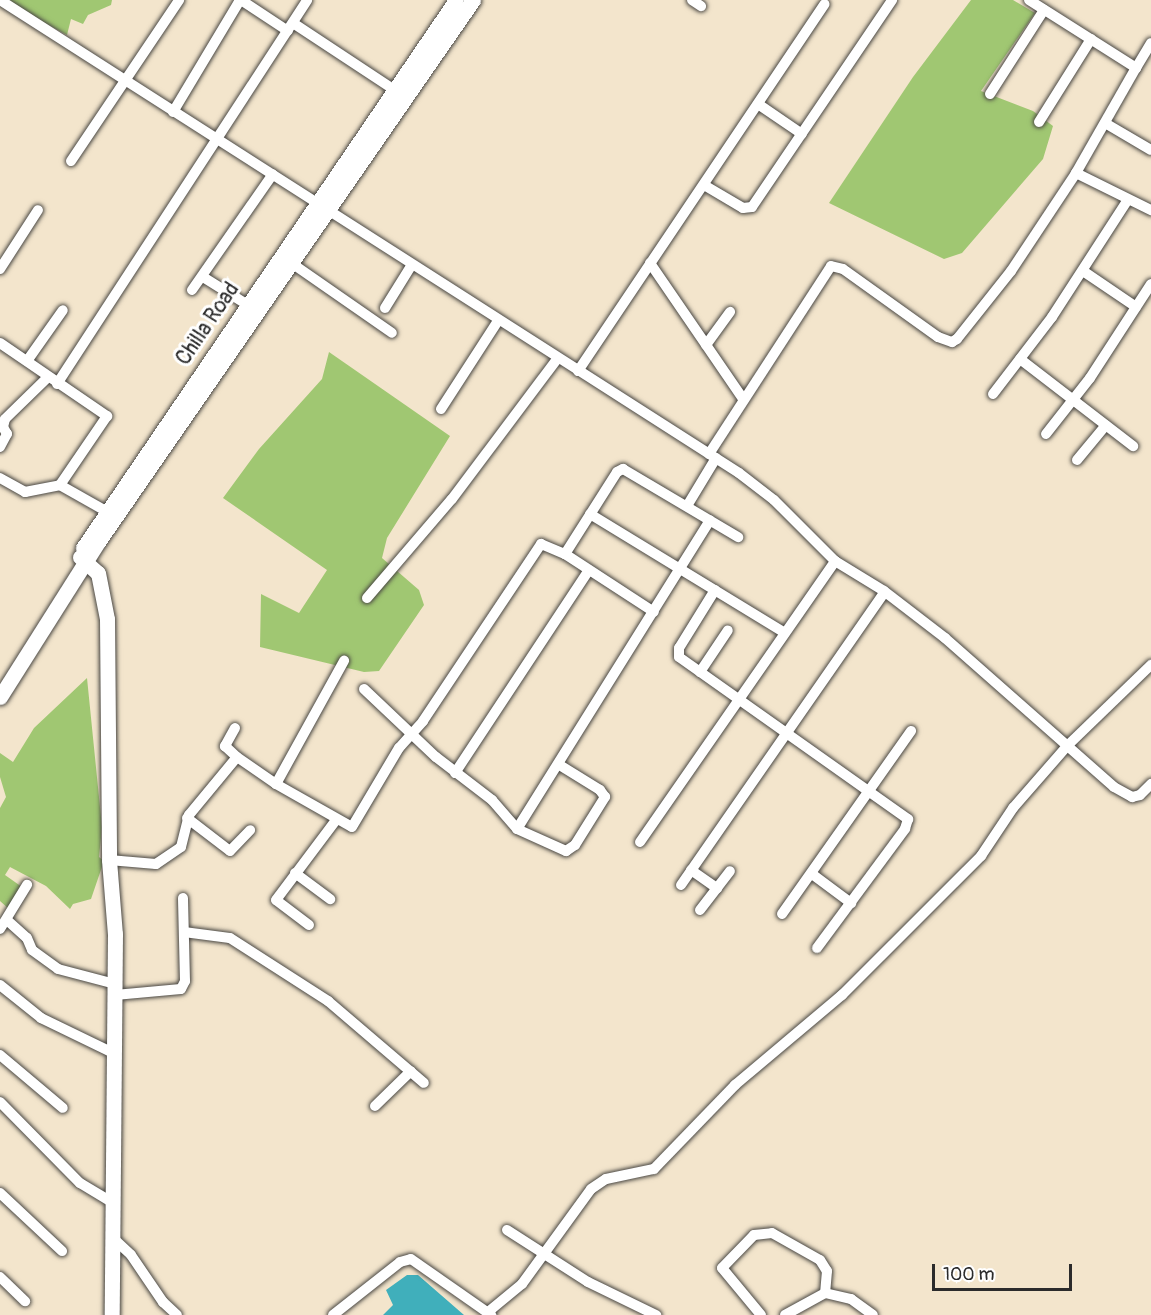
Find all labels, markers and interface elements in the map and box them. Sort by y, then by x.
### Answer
street label: Chilla Road [171,278,245,370]
scale bar [935,1252,1074,1290]
text: 100 m [943,1263,995,1286]

